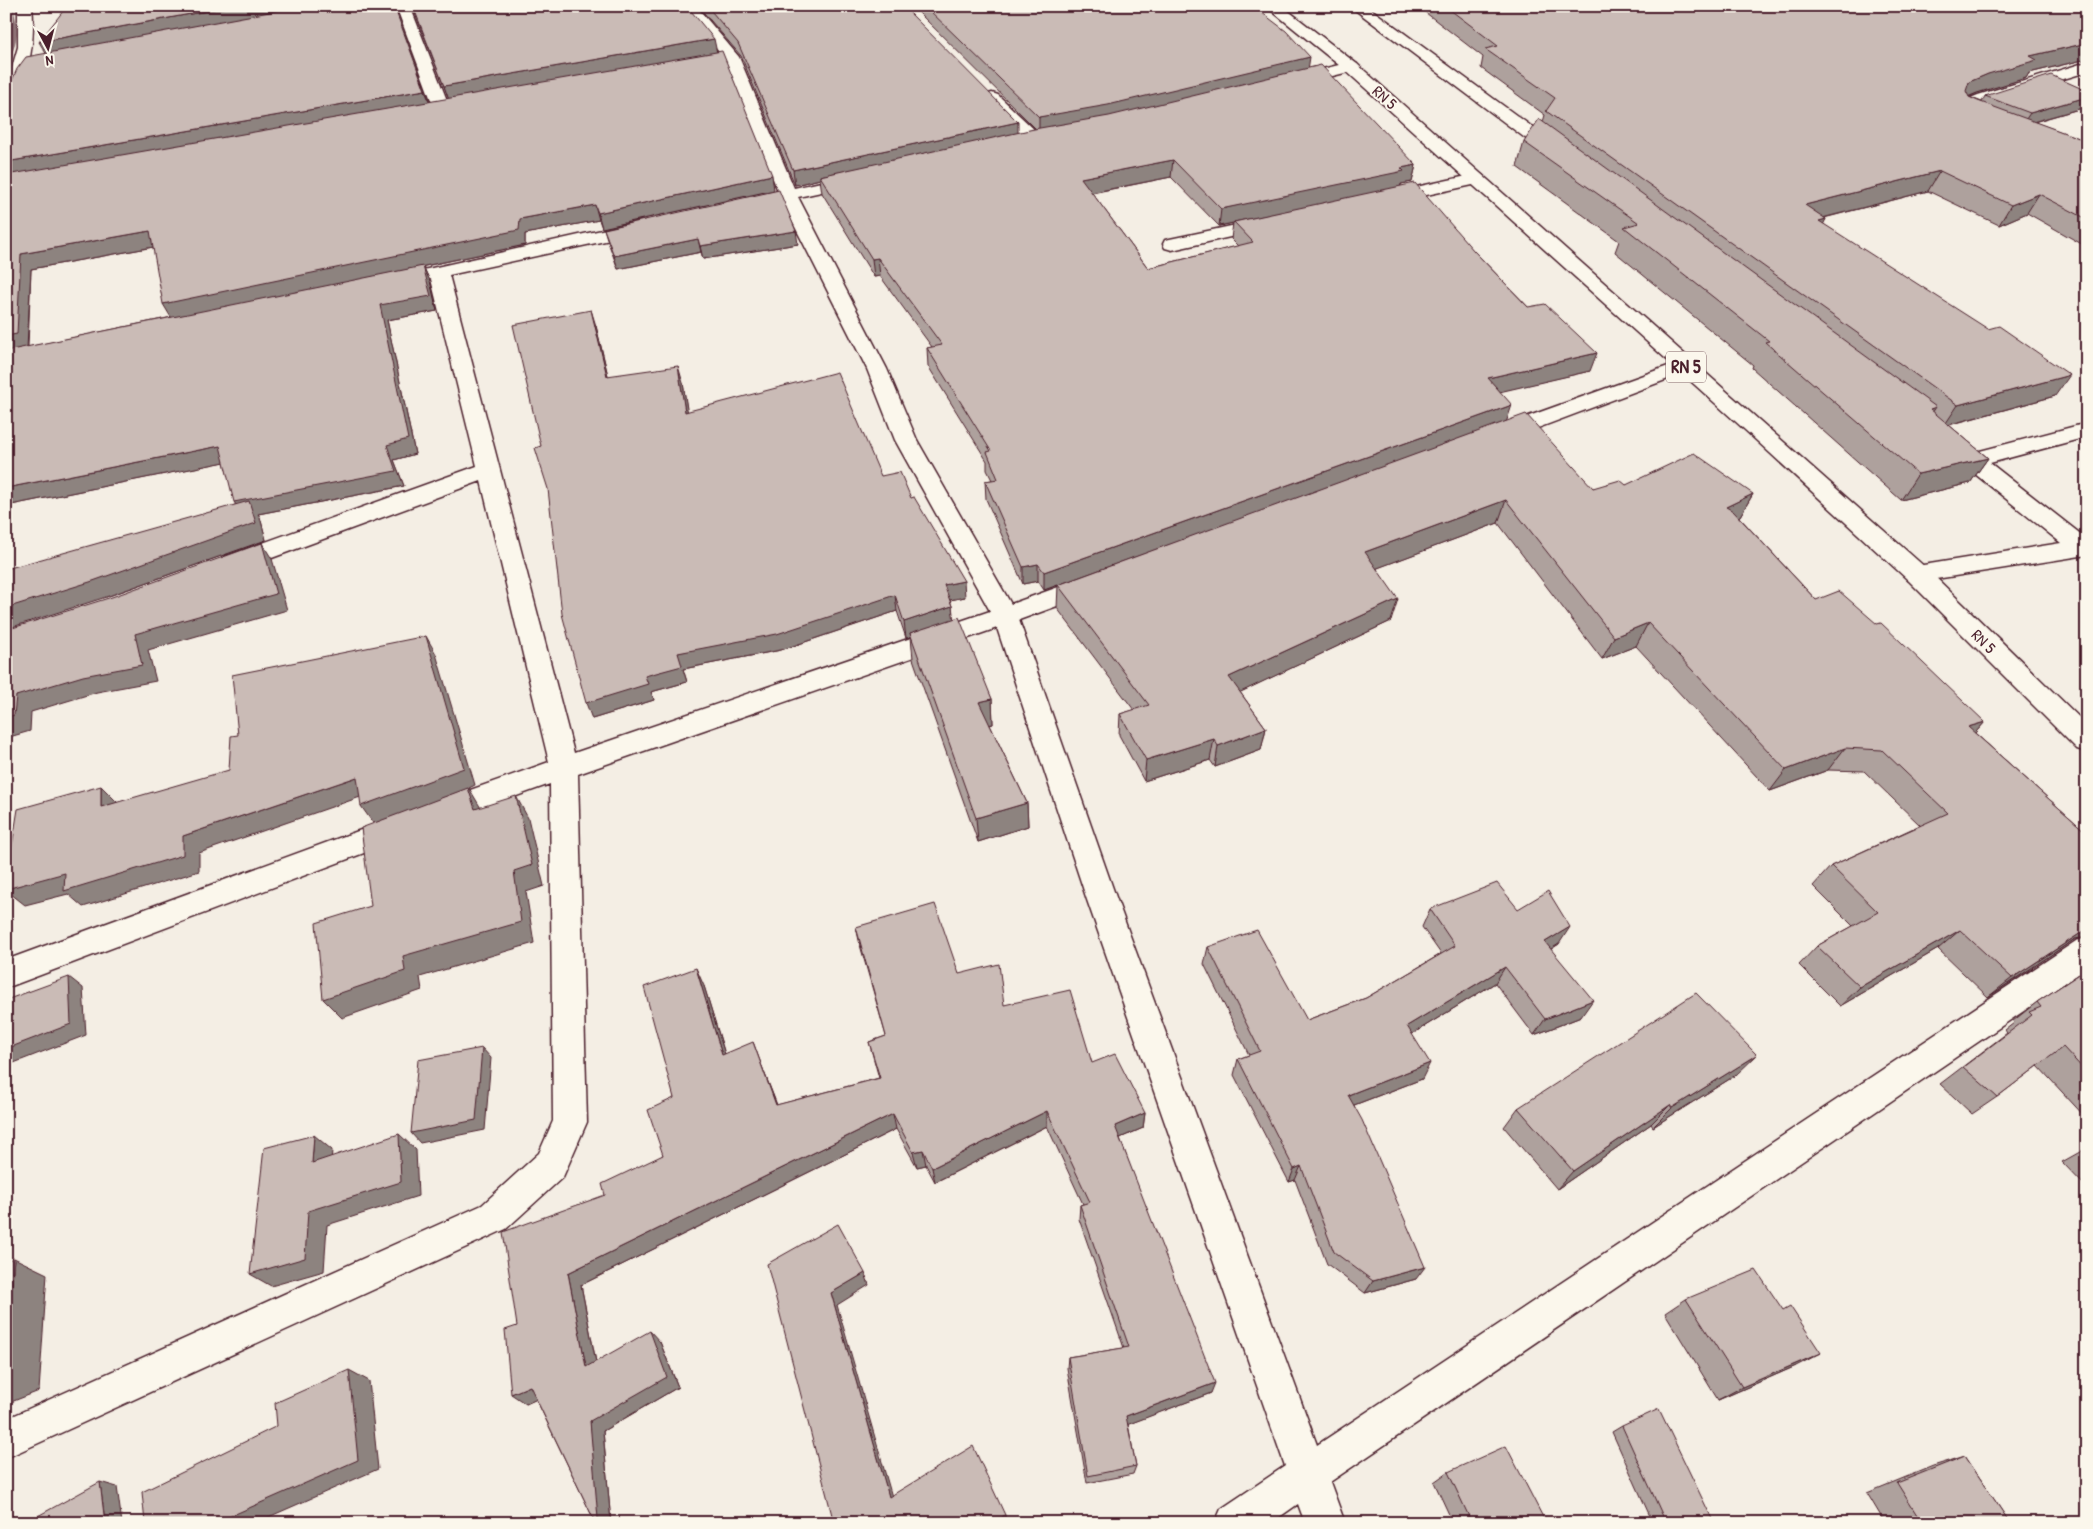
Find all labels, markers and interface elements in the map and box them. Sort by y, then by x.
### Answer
north arrow [22,22,72,72]
text: N [44,52,55,71]
street label: RN 5 [1368,80,1402,114]
road number: RN 5 [1666,352,1706,382]
street label: RN 5 [1967,624,2001,658]

